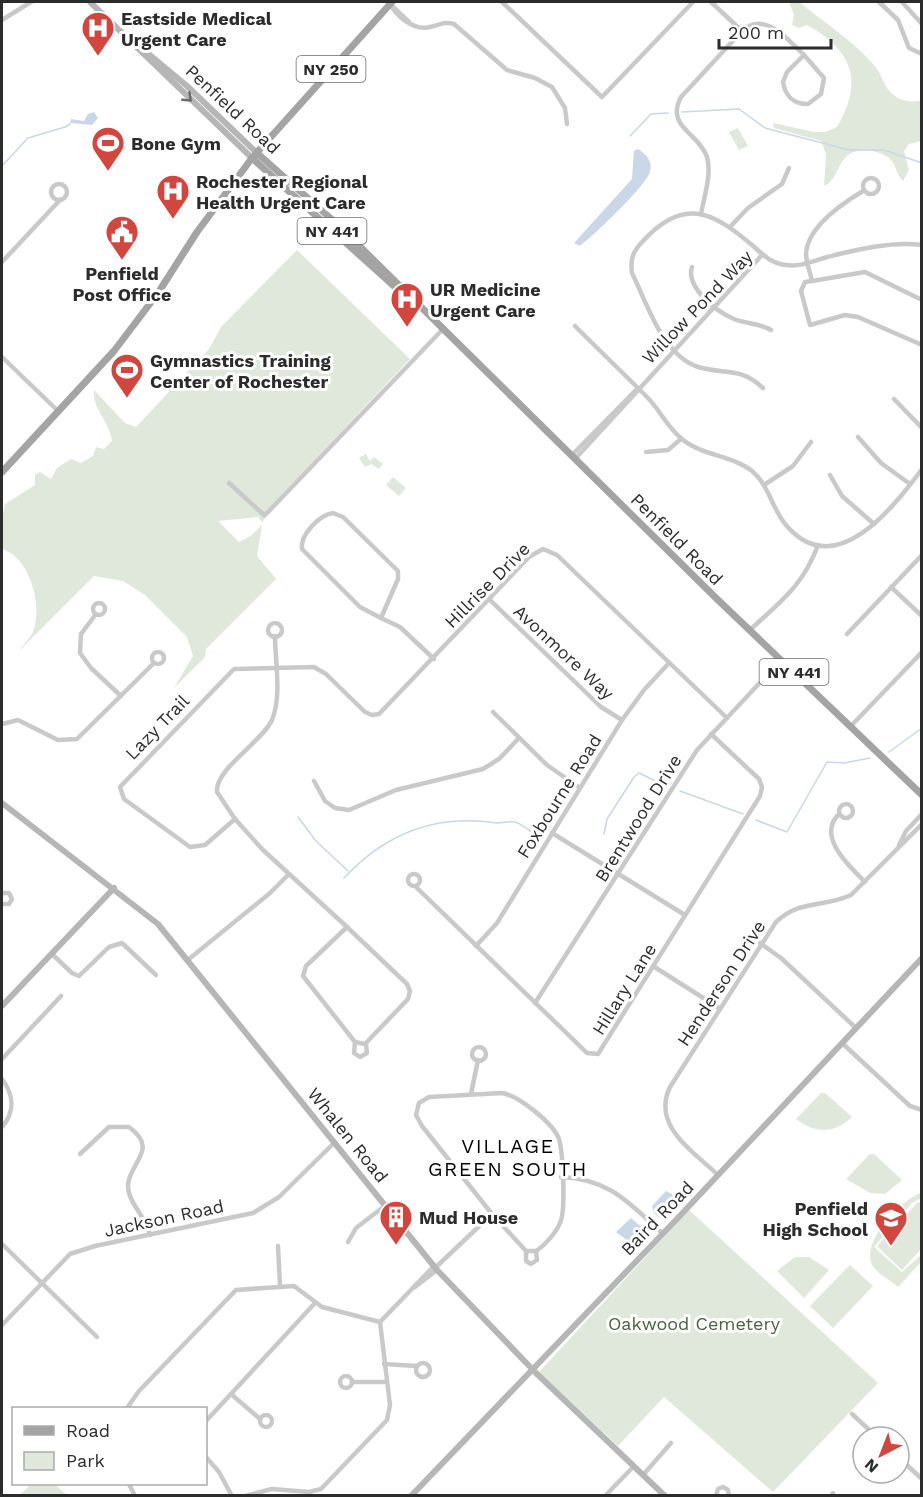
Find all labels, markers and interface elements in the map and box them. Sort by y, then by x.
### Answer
place label: Eastside Medical Urgent Care [121,8,272,50]
hospital icon: Eastside Medical Urgent Care [80,10,116,57]
scale bar [719,12,832,50]
text: 200 m [728,22,784,43]
road number: NY 250 [296,56,366,82]
street label: Penfield Road [181,60,285,158]
one-way arrow [181,91,191,102]
sports icon: Bone Gym [90,125,126,172]
place label: Bone Gym [131,133,221,154]
place label: Rochester Regional Health Urgent Care [196,171,368,213]
hospital icon: Rochester Regional Health Urgent Care [155,173,191,220]
public building icon: Penfield Post Office [104,214,140,261]
road number: NY 441 [298,218,366,244]
street label: Willow Pond Way [637,245,757,368]
place label: Penfield Post Office [73,263,171,305]
place label: UR Medicine Urgent Care [430,279,541,321]
hospital icon: UR Medicine Urgent Care [389,281,425,328]
place label: Gymnastics Training Center of Rochester [150,350,331,392]
sports icon: Gymnastics Training Center of Rochester [109,352,145,399]
street label: Penfield Road [627,489,727,589]
street label: Hillrise Drive [440,538,534,632]
street label: Avonmore Way [510,600,619,704]
road number: NY 441 [760,659,828,685]
street label: Lazy Trail [121,690,193,764]
street label: Foxbourne Road [512,730,606,862]
street label: Brentwood Drive [590,750,686,886]
street label: Henderson Drive [673,916,769,1050]
street label: Hillary Lane [588,939,660,1039]
street label: Whalen Road [303,1083,393,1187]
district label: VILLAGE GREEN SOUTH [428,1134,588,1181]
street label: Baird Road [616,1176,698,1260]
street label: Jackson Road [102,1195,226,1241]
place label: Penfield High School [763,1198,868,1240]
building icon: Mud House [378,1199,414,1246]
school or university icon: Penfield High School [873,1200,909,1247]
place label: Mud House [419,1207,518,1228]
park label: Oakwood Cemetery [608,1313,781,1334]
legend [12,1407,207,1485]
text: Road [66,1420,110,1441]
north arrow [851,1425,911,1485]
text: Park [66,1450,105,1471]
text: N [861,1455,882,1477]

